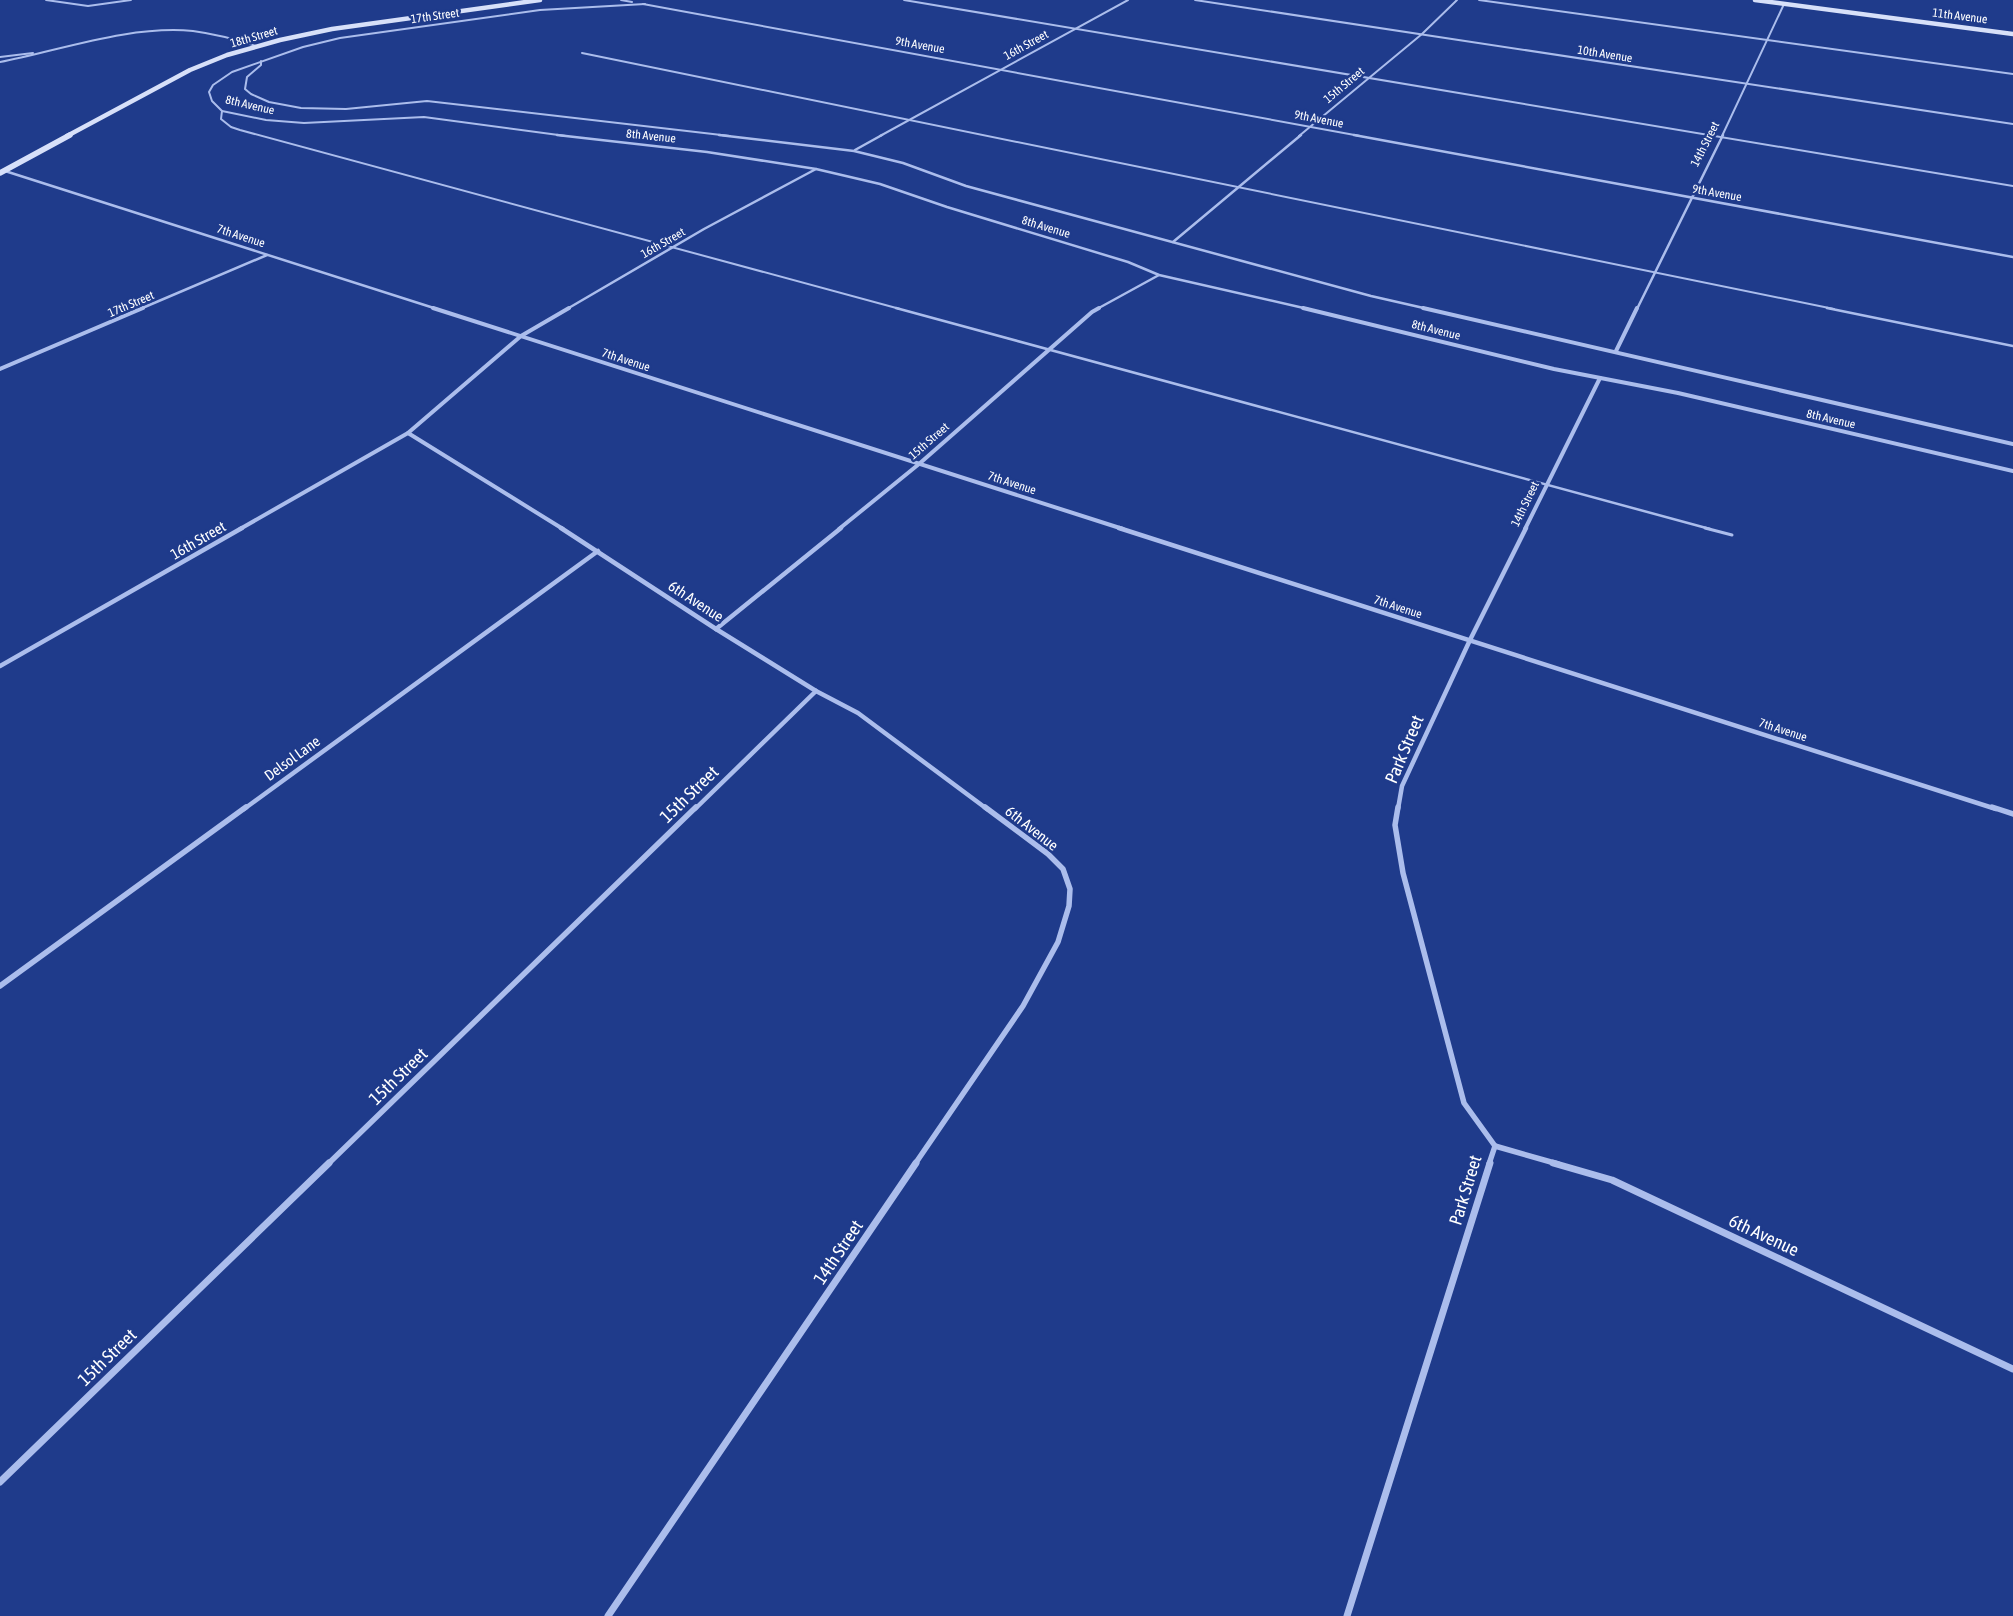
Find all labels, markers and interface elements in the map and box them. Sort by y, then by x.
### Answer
street label: 17th Street [410,6,461,26]
street label: 11th Avenue [1932,6,1988,26]
street label: 18th Street [229,23,280,50]
street label: 16th Street [1001,27,1051,63]
street label: 9th Avenue [894,34,946,56]
street label: 10th Avenue [1577,43,1633,65]
street label: 15th Street [1321,64,1368,106]
street label: 8th Avenue [224,93,276,117]
street label: 9th Avenue [1293,107,1345,131]
street label: 14th Street [1688,119,1722,169]
street label: 8th Avenue [626,126,676,146]
street label: 9th Avenue [1691,182,1743,204]
street label: 8th Avenue [1020,213,1072,241]
street label: 7th Avenue [215,222,267,250]
street label: 16th Street [638,225,688,261]
street label: 17th Street [106,288,157,320]
street label: 8th Avenue [1410,317,1462,343]
street label: 7th Avenue [600,346,652,374]
street label: 8th Avenue [1805,407,1857,431]
street label: 15th Street [906,419,952,462]
street label: 7th Avenue [986,469,1038,497]
street label: 14th Street [1508,479,1542,529]
street label: 16th Street [167,517,229,563]
street label: 6th Avenue [665,577,727,625]
street label: 7th Avenue [1372,593,1424,621]
street label: Park Street [1380,712,1428,786]
street label: 7th Avenue [1757,716,1809,744]
street label: Delsol Lane [261,732,323,784]
street label: 15th Street [656,761,722,827]
street label: 6th Avenue [1002,802,1062,854]
street label: 15th Street [365,1043,431,1109]
street label: Park Street [1444,1152,1486,1228]
street label: 6th Avenue [1726,1210,1802,1260]
street label: 14th Street [809,1216,867,1288]
street label: 15th Street [74,1324,140,1390]

